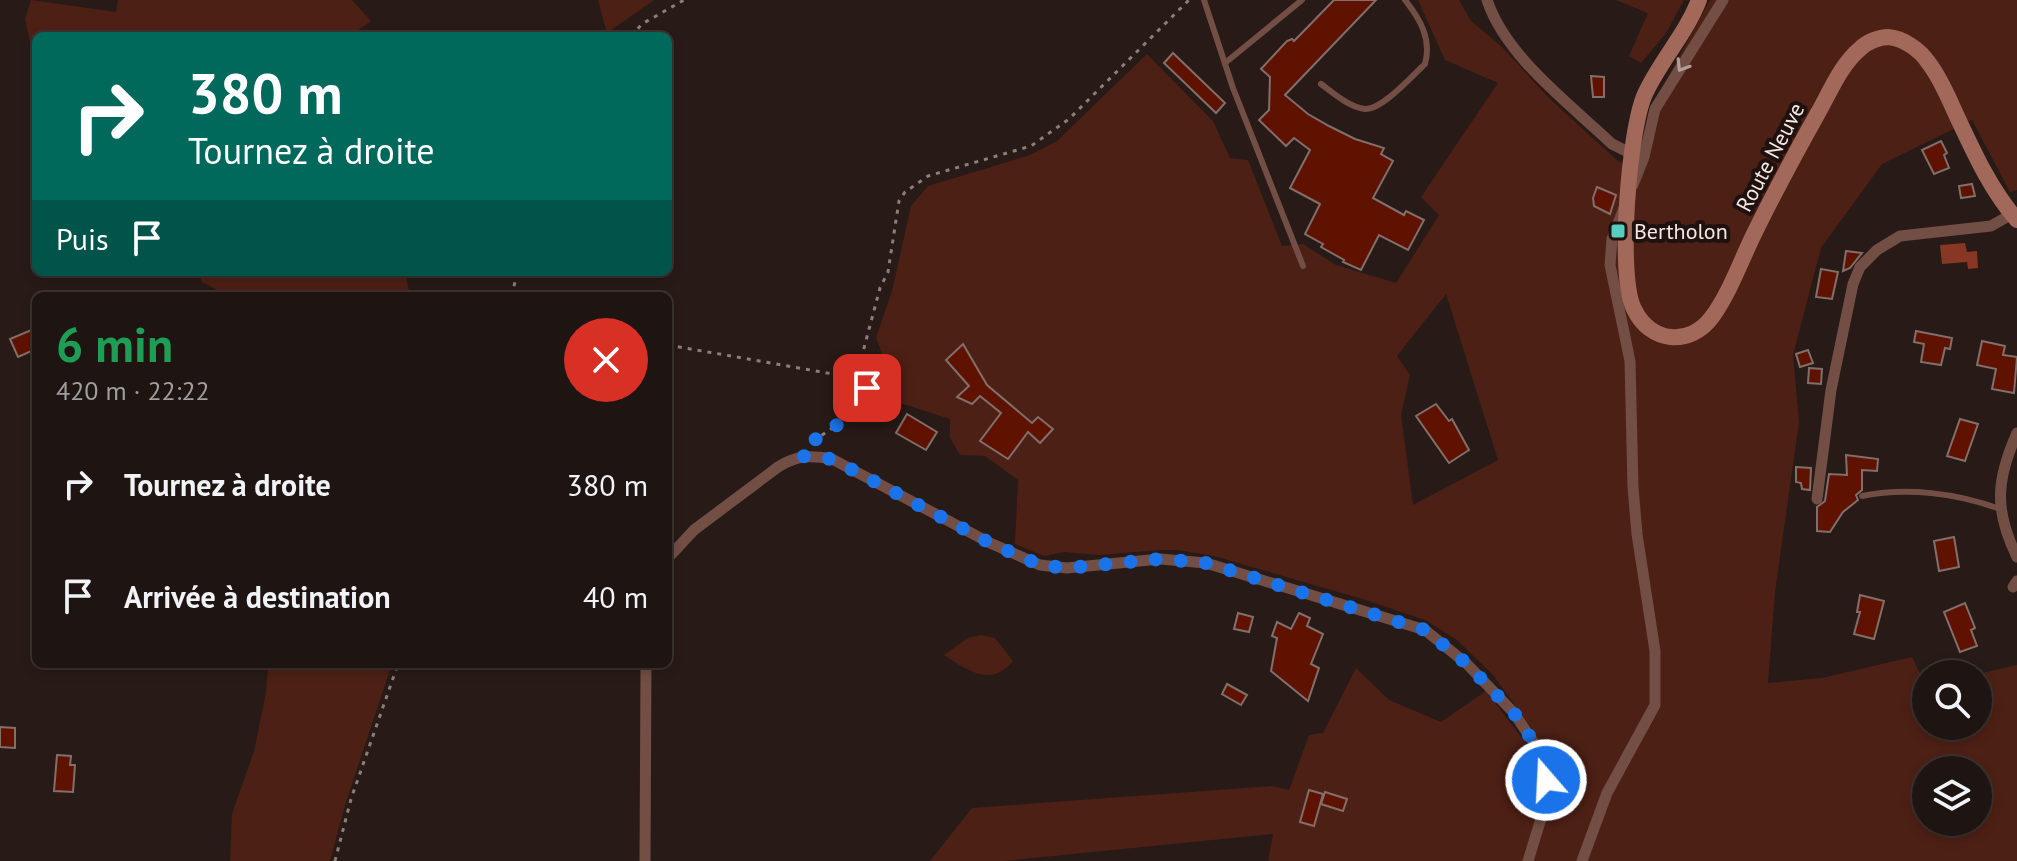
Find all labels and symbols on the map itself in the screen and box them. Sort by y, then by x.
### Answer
one-way arrow [1676,57,1691,72]
street label: Route Neuve [1730,98,1810,216]
place label: Bertholon [1634,217,1728,245]
marker: Bertholon [1609,222,1627,240]
pin [833,354,901,422]
position arrow [1504,738,1588,822]

